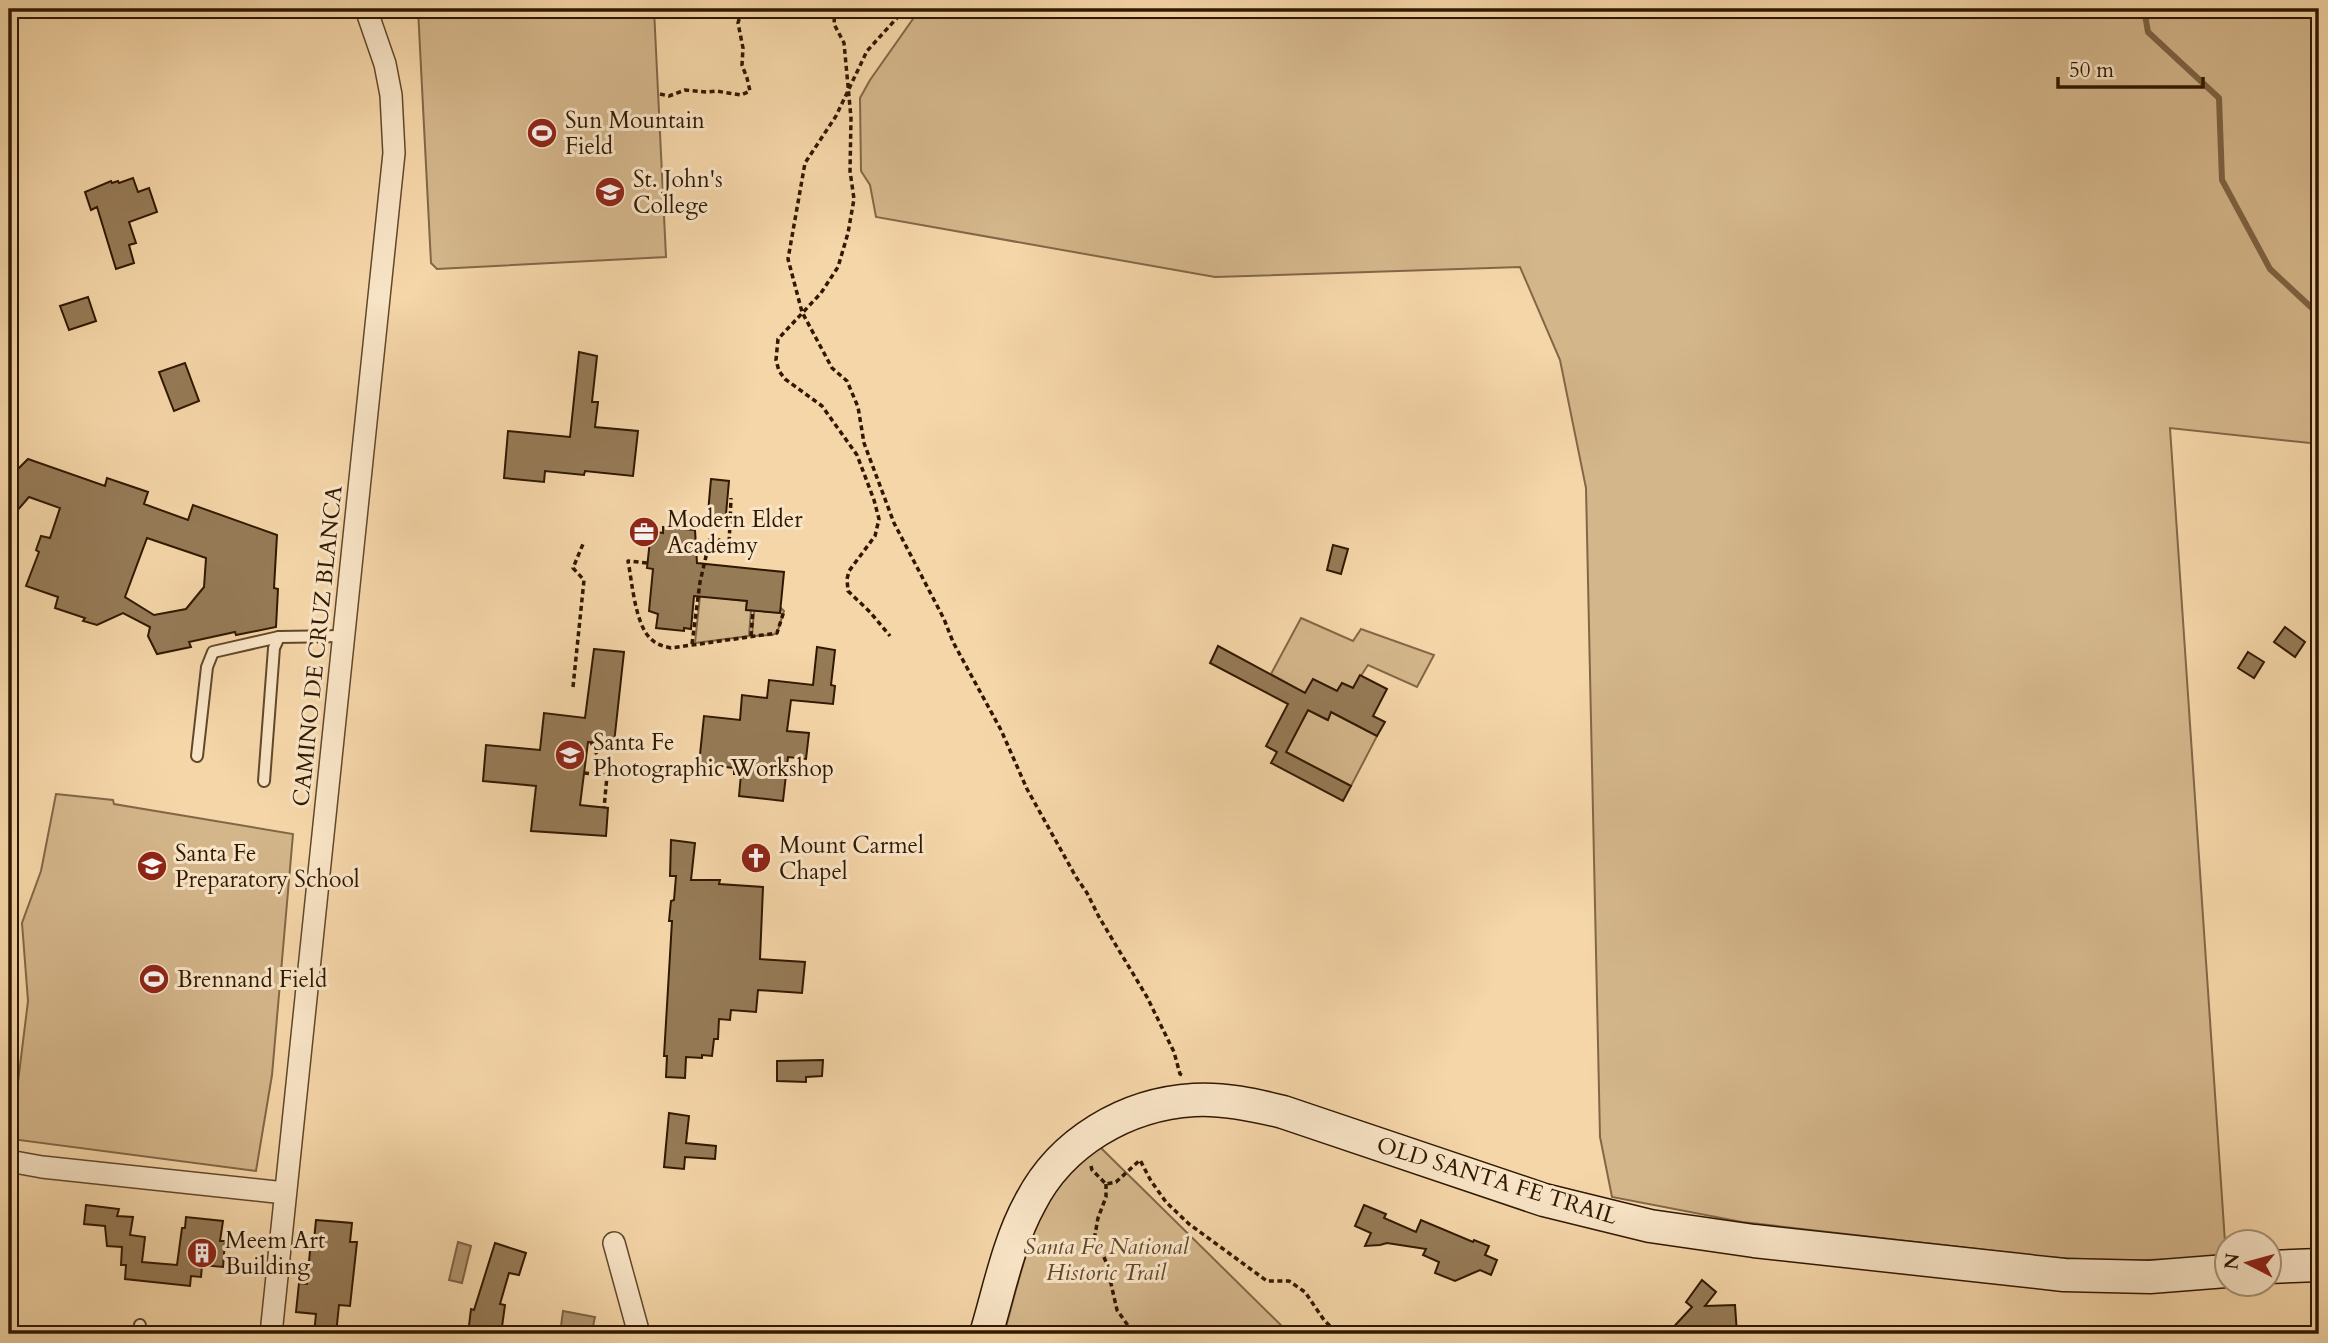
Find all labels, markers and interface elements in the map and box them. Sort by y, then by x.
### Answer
scale bar [2058,46,2204,90]
text: 50 m [2069,56,2114,85]
place label: Sun Mountain Field [565,105,705,162]
sports icon: Sun Mountain Field [525,116,559,150]
place label: St. John's College [633,164,723,221]
school or university icon: St. John's College [593,175,627,209]
street label: CAMINO DE CRUZ BLANCA [285,483,350,808]
place label: Modern Elder Academy [667,504,803,561]
office icon: Modern Elder Academy [627,515,661,549]
place label: Santa Fe Photographic Workshop [593,727,834,784]
school or university icon: Santa Fe Photographic Workshop [553,738,587,772]
place label: Mount Carmel Chapel [779,830,924,887]
place label: Santa Fe Preparatory School [175,838,360,895]
church icon: Mount Carmel Chapel [739,841,773,875]
school or university icon: Santa Fe Preparatory School [135,849,169,883]
sports icon: Brennand Field [137,962,171,996]
place label: Brennand Field [177,964,328,995]
street label: OLD SANTA FE TRAIL [1373,1129,1621,1232]
place label: Meem Art Building [225,1225,325,1282]
north arrow [2212,1228,2282,1298]
park label: Santa Fe National Historic Trail [1023,1231,1190,1288]
building icon: Meem Art Building [185,1236,219,1270]
text: N [2218,1251,2246,1271]

